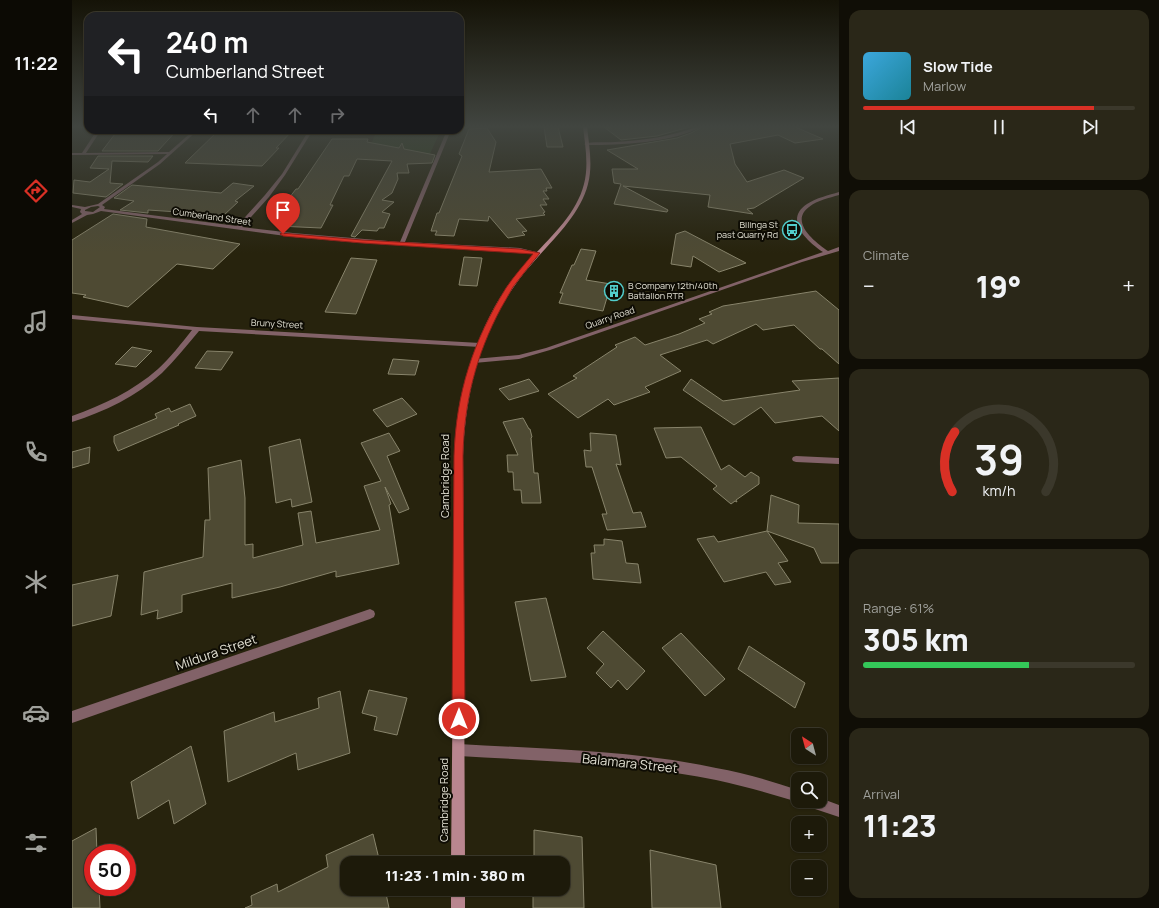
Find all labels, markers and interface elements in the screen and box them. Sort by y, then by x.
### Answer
text: 240 m [166,23,248,61]
icon: left [100,28,152,80]
text: 11:22 [14,51,58,75]
text: Slow Tide [923,56,993,77]
text: Cumberland Street [166,59,324,83]
text: Marlow [923,77,966,95]
icon: left [200,104,222,126]
icon: ahead [242,104,264,126]
icon: ahead [284,104,306,126]
icon: right [326,104,348,126]
icon: previous [897,116,919,138]
icon: pause [988,116,1010,138]
icon: next [1079,116,1101,138]
icon: directions [22,177,50,205]
pin [266,193,300,234]
icon: arrive [272,199,294,221]
street label: Cumberland Street [172,205,253,229]
place label: Bilinga St past Quarry Rd [717,218,778,241]
bus stop icon: Bilinga St past Quarry Rd [781,219,803,241]
text: Climate [863,246,909,264]
text: 19° [976,266,1021,307]
text: − [863,271,875,301]
text: + [1122,271,1135,301]
place label: B Company 12th/40th Battalion RTR [628,279,718,302]
building icon: B Company 12th/40th Battalion RTR [603,280,625,302]
street label: Quarry Road [584,303,636,332]
icon: music [22,308,50,336]
street label: Bruny Street [251,316,304,331]
text: 39 [974,431,1024,487]
street label: Cambridge Road [437,434,452,518]
icon: phone [22,438,50,466]
text: km/h [982,481,1016,500]
icon: climate [22,568,50,596]
text: Range · 61% [863,599,934,617]
text: 305 km [863,619,969,660]
street label: Mildura Street [173,630,259,674]
position arrow [438,698,480,740]
icon: car [22,699,50,727]
north arrow [791,728,827,764]
map controls [791,728,827,896]
street label: Balamara Street [581,749,679,777]
street label: Cambridge Road [436,758,451,842]
button: search [791,772,827,808]
text: Arrival [863,785,900,803]
text: 11:23 [863,805,937,846]
button: + [791,816,827,852]
icon: filters [22,829,50,857]
speed limit sign: 50 [84,844,136,896]
button: − [791,860,827,896]
text: 11:23 · 1 min · 380 m [385,865,525,886]

